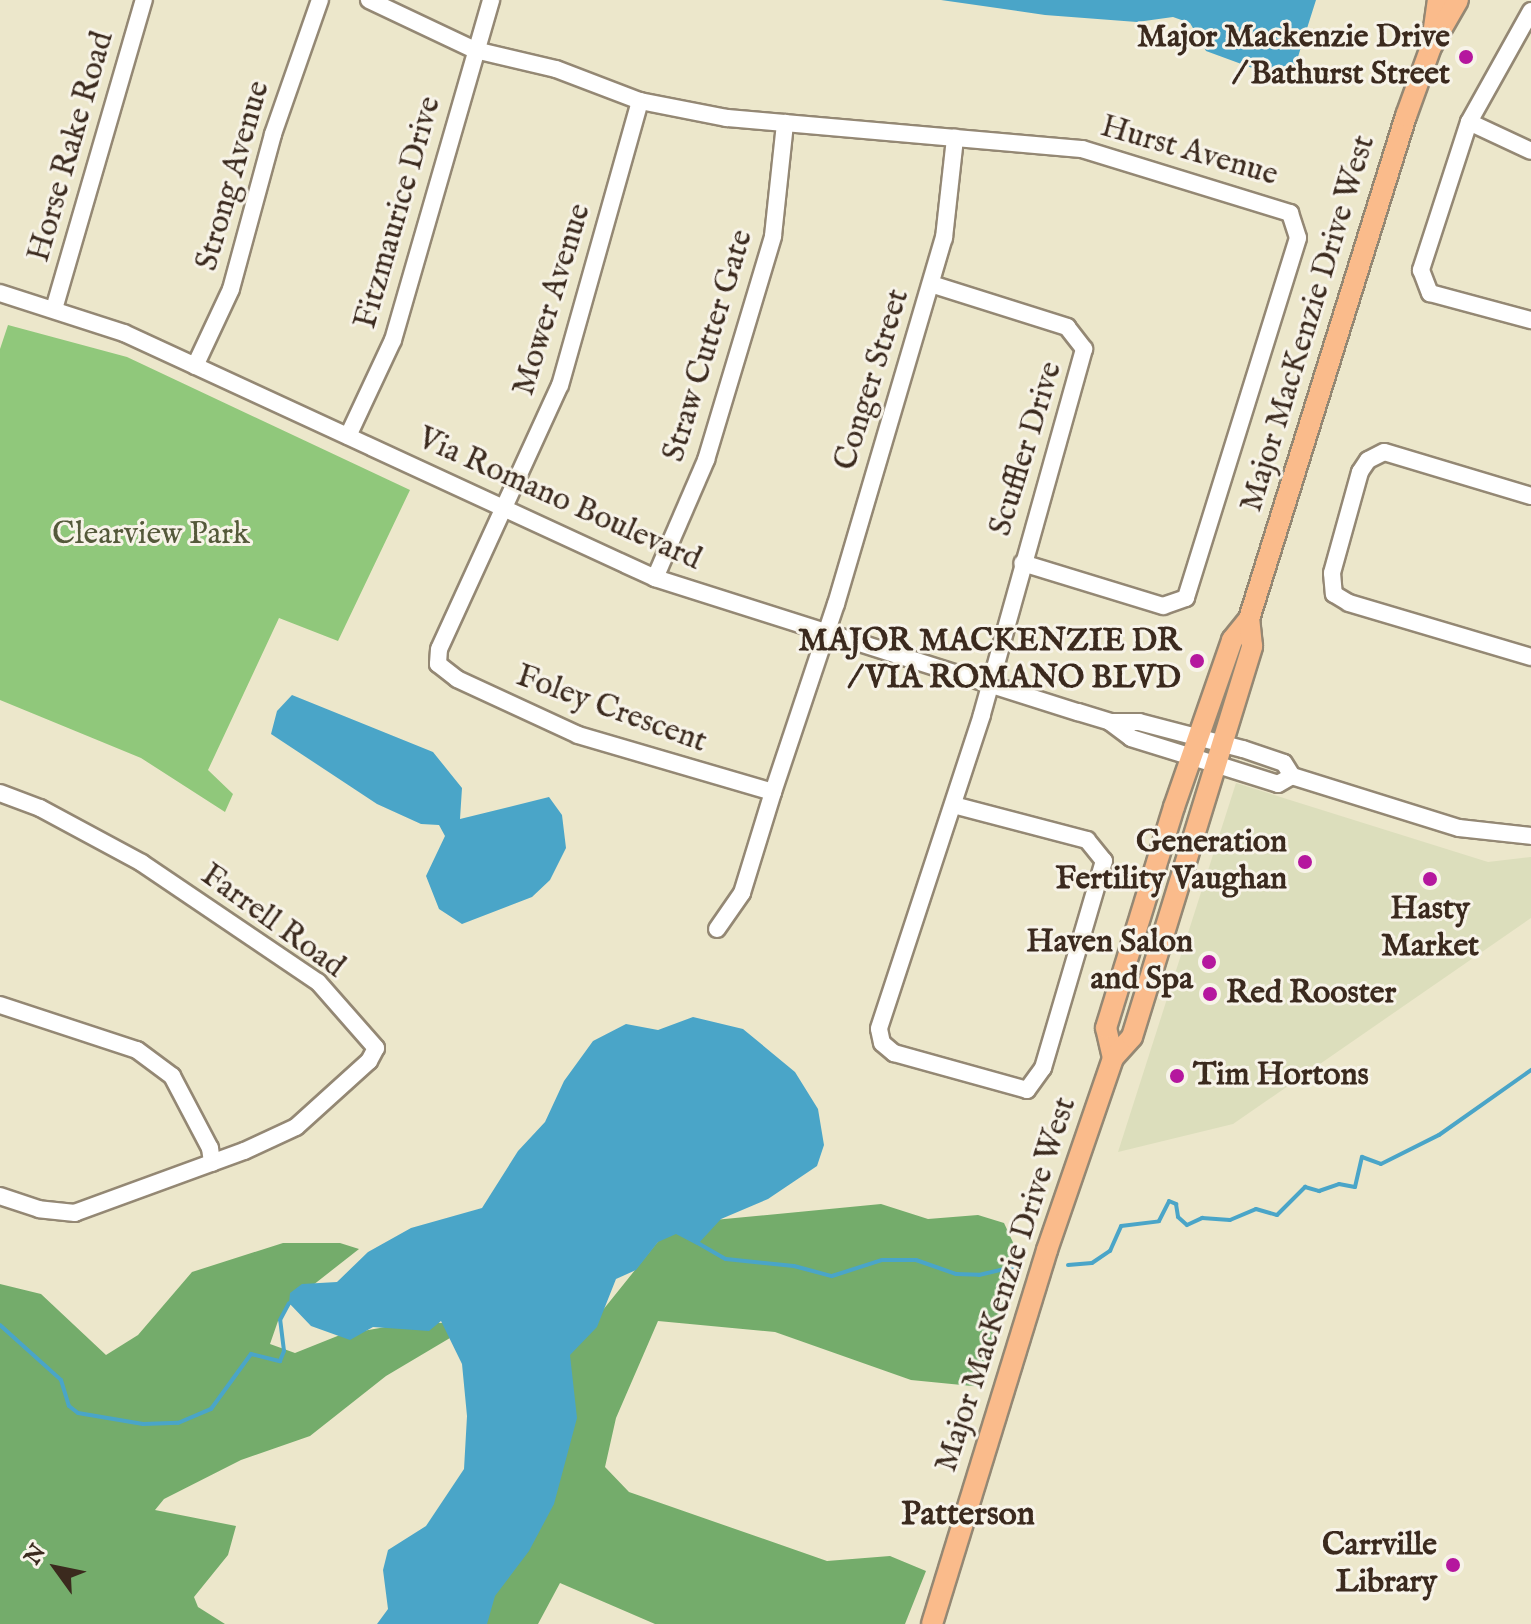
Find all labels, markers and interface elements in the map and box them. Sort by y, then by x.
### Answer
place label: Major Mackenzie Drive / Bathurst Street [1137,20,1450,95]
street label: Horse Rake Road [21,27,123,267]
marker: Major Mackenzie Drive / Bathurst Street [1457,48,1475,66]
street label: Strong Avenue [189,77,279,275]
street label: Fitzmaurice Drive [347,92,451,334]
street label: Hurst Avenue [1096,108,1282,196]
street label: Major MacKenzie Drive West [1233,131,1385,517]
street label: Mower Avenue [506,199,600,401]
street label: Straw Cutter Gate [656,225,762,467]
street label: Conger Street [827,285,919,475]
street label: Scuffler Drive [982,357,1072,541]
street label: Via Romano Boulevard [411,420,707,580]
park label: Clearview Park [52,516,250,554]
place label: MAJOR MACKENZIE DR / VIA ROMANO BLVD [798,624,1181,699]
marker: MAJOR MACKENZIE DR / VIA ROMANO BLVD [1188,652,1206,670]
street label: Foley Crescent [510,658,712,762]
place label: Generation Fertility Vaughan [1055,825,1287,900]
marker: Generation Fertility Vaughan [1294,851,1316,873]
street label: Farrell Road [192,857,352,987]
marker: Hasty Market [1421,870,1439,888]
place label: Hasty Market [1381,892,1479,967]
place label: Haven Salon and Spa [1026,925,1193,1000]
marker: Haven Salon and Spa [1200,953,1218,971]
place label: Red Rooster [1226,975,1396,1013]
marker: Red Rooster [1201,985,1219,1003]
place label: Tim Hortons [1193,1057,1369,1095]
marker: Tim Hortons [1168,1067,1186,1085]
street label: Major MacKenzie Drive West [928,1093,1086,1477]
district label: Patterson [901,1495,1035,1535]
north arrow [16,1528,96,1608]
place label: Carrville Library [1322,1528,1437,1603]
text: N [19,1539,53,1571]
marker: Carrville Library [1444,1556,1462,1574]

